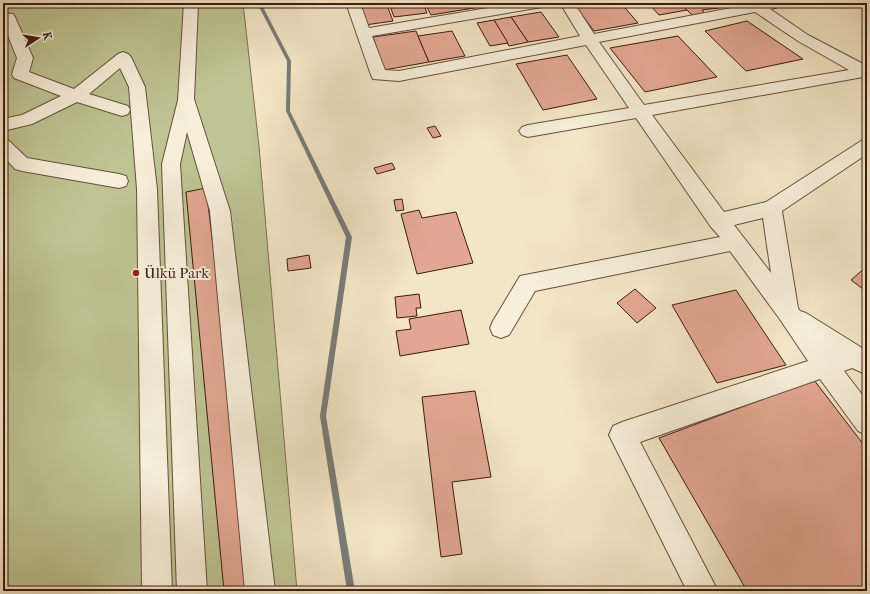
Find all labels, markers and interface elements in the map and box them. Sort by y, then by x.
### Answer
north arrow [18,18,58,58]
text: K [40,31,55,42]
place label: Ülkü Park [144,264,209,282]
marker: Ülkü Park [131,268,141,278]

